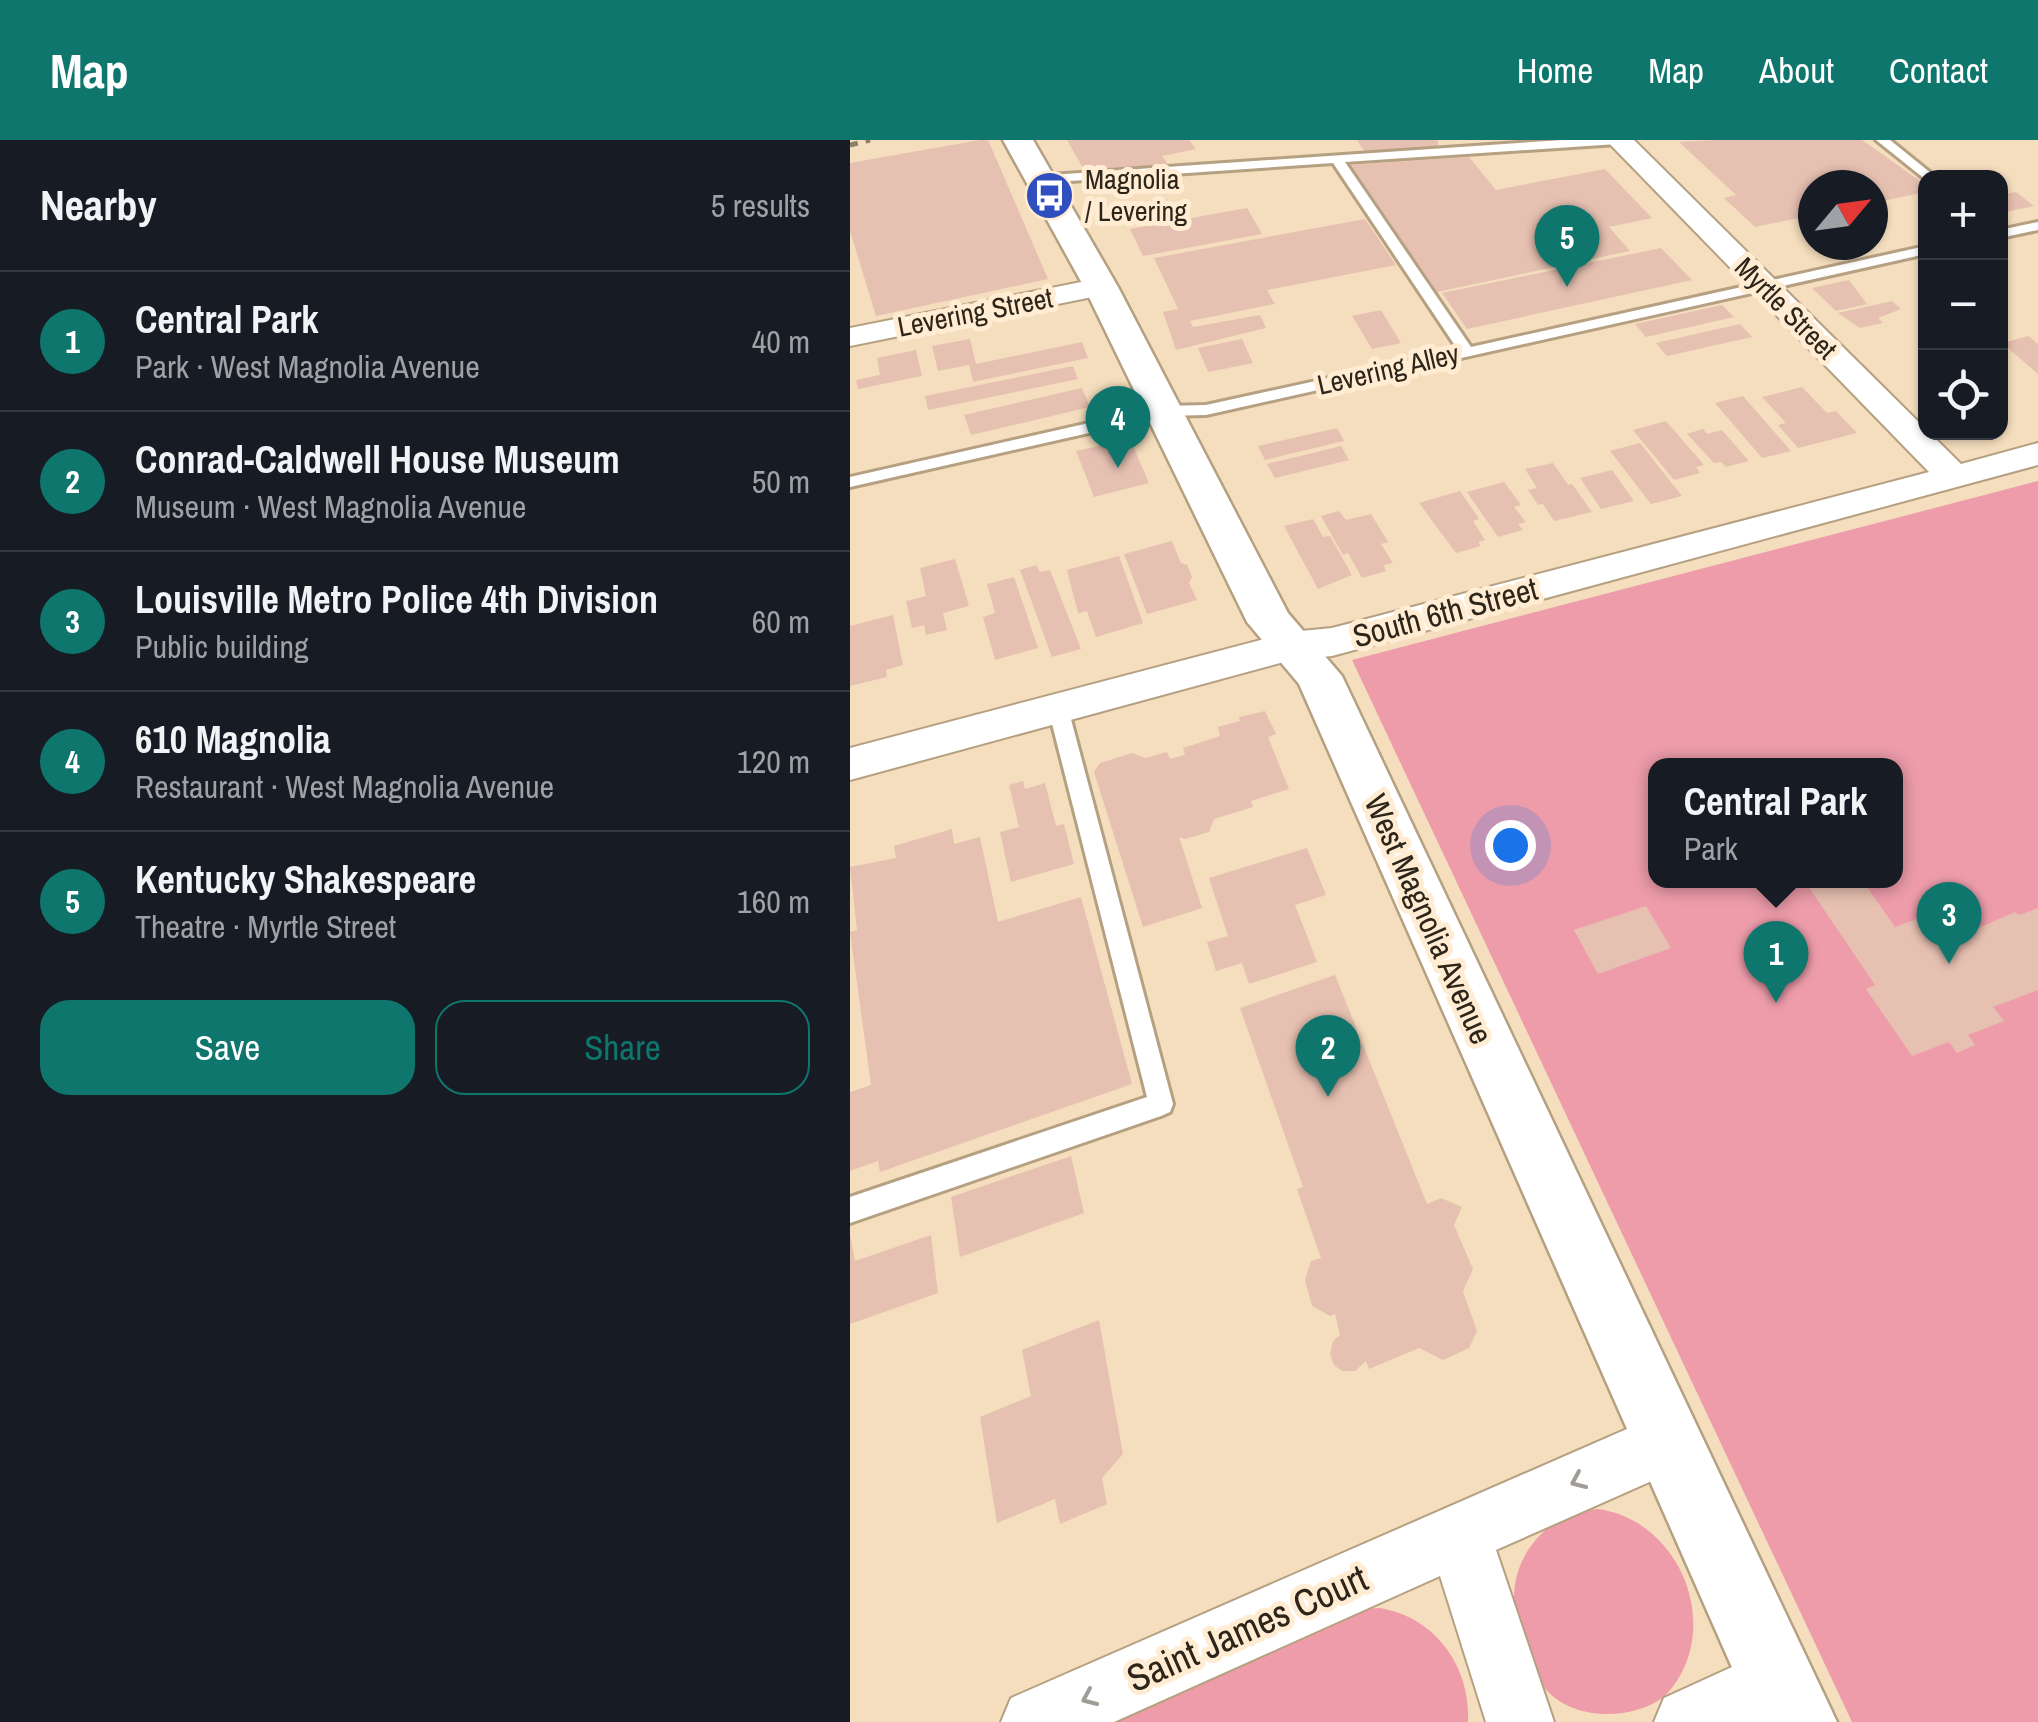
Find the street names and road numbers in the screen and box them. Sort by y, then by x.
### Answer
street label: Myrtle Street [1727,249,1845,367]
street label: Levering Street [894,278,1056,346]
street label: Levering Alley [1313,334,1463,404]
street label: South 6th Street [1348,567,1542,657]
street label: West Magnolia Avenue [1355,787,1503,1051]
street label: Saint James Court [1119,1552,1376,1704]

